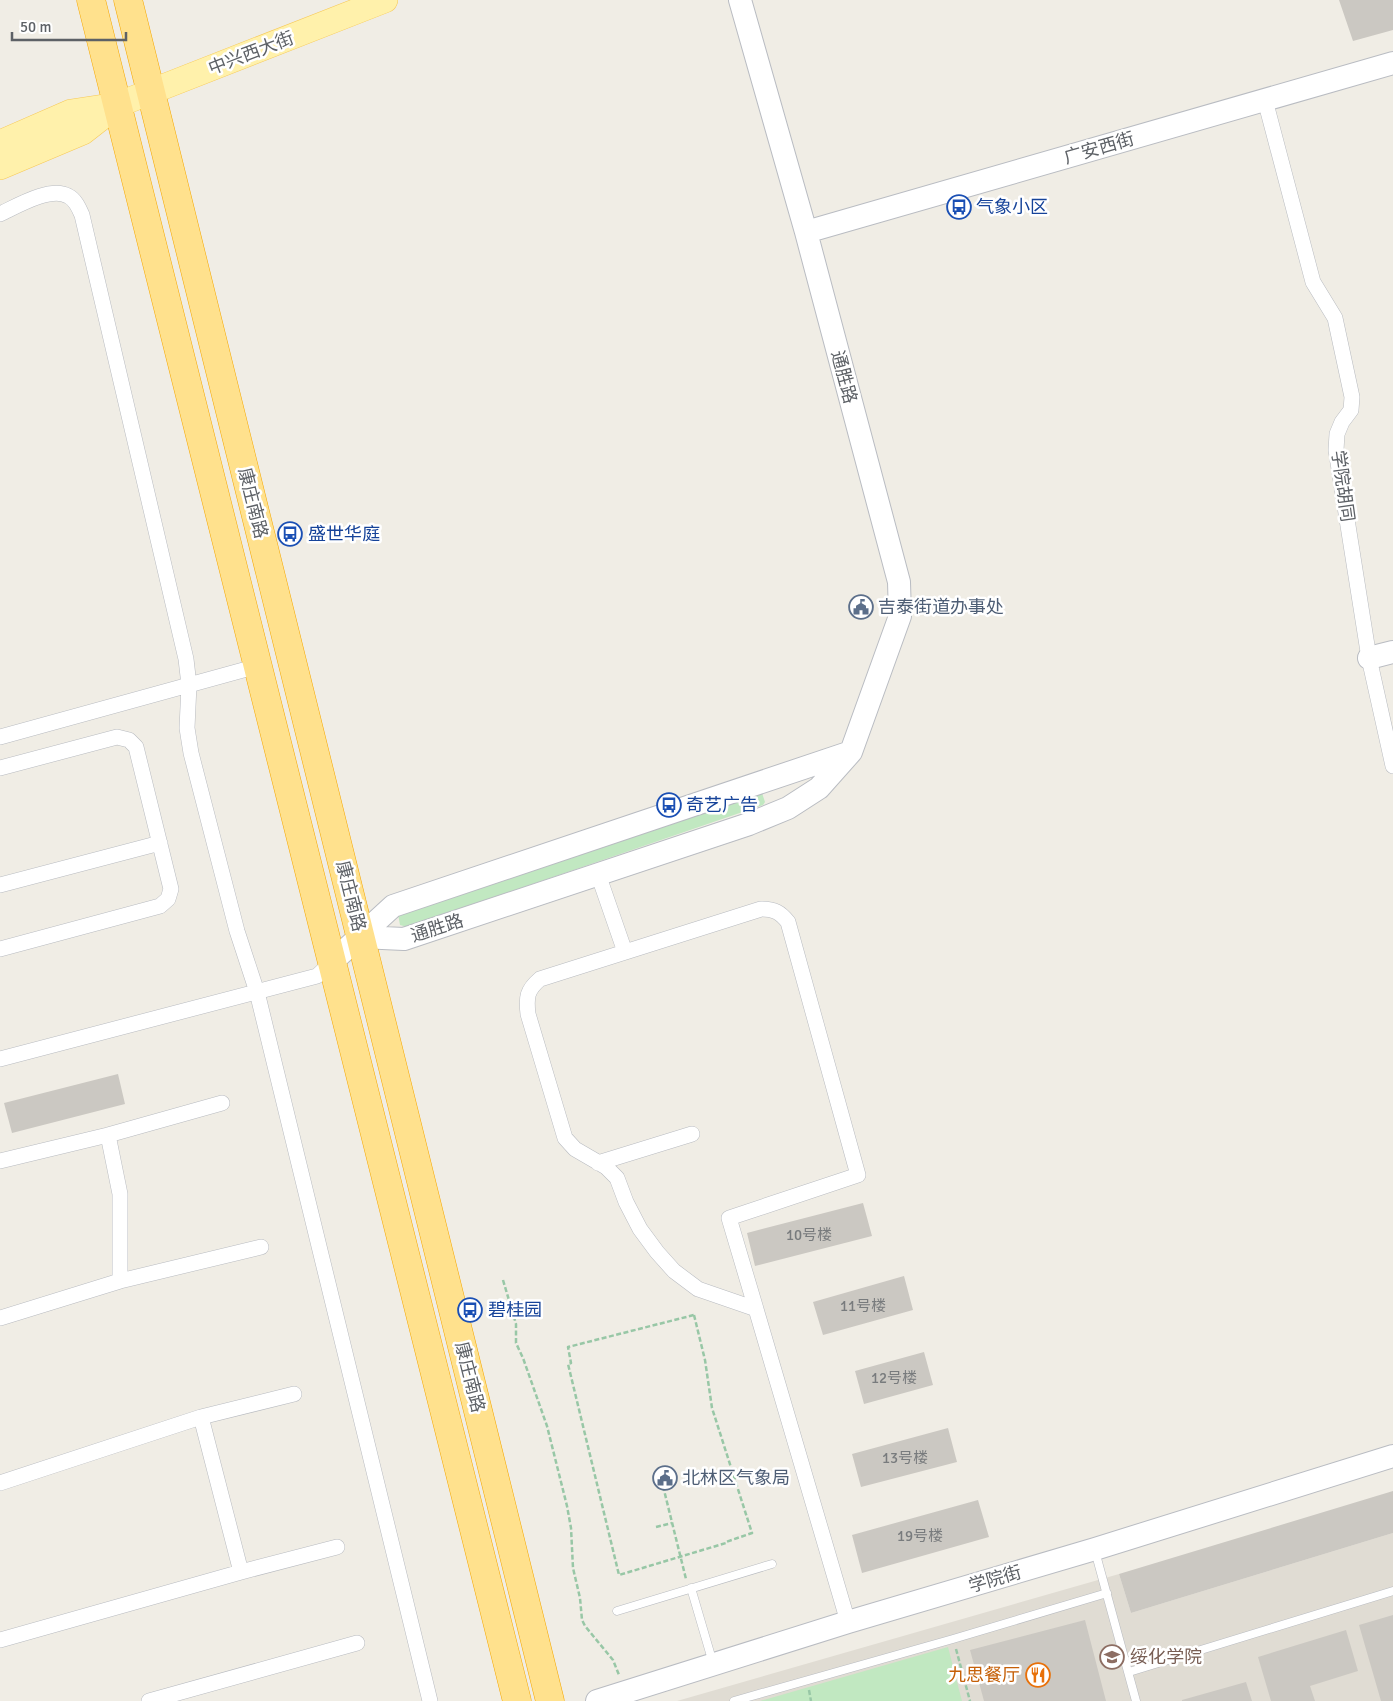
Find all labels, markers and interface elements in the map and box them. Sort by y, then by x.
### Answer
scale bar [12,10,126,42]
text: 50 m [20,18,51,36]
street label: 中兴西大街 [205,27,297,79]
street label: 广安西街 [1061,128,1137,168]
bus stop icon: 气象小区 [946,194,972,220]
place label: 气象小区 [976,196,1048,218]
street label: 通胜路 [826,348,862,406]
street label: 学院胡同 [1327,449,1359,523]
street label: 康庄南路 [234,465,272,541]
bus stop icon: 盛世华庭 [277,521,303,547]
place label: 盛世华庭 [308,523,380,545]
public building icon: 吉泰街道办事处 [848,594,874,620]
place label: 吉泰街道办事处 [878,596,1004,618]
bus stop icon: 奇艺广告 [656,792,682,818]
place label: 奇艺广告 [686,794,758,816]
street label: 康庄南路 [332,858,370,934]
street label: 通胜路 [408,909,466,947]
house number: 10号楼 [786,1226,832,1244]
bus stop icon: 碧桂园 [457,1297,483,1323]
house number: 11号楼 [840,1297,886,1315]
place label: 碧桂园 [488,1299,542,1321]
street label: 康庄南路 [451,1339,489,1415]
house number: 12号楼 [871,1369,917,1387]
house number: 13号楼 [882,1449,928,1467]
public building icon: 北林区气象局 [652,1465,678,1491]
place label: 北林区气象局 [682,1467,790,1489]
house number: 19号楼 [897,1527,943,1545]
street label: 学院街 [966,1561,1024,1597]
school or university icon: 绥化学院 [1099,1644,1125,1670]
place label: 绥化学院 [1130,1646,1202,1668]
restaurant icon: 九思餐厅 [1025,1662,1051,1688]
place label: 九思餐厅 [948,1664,1020,1686]

